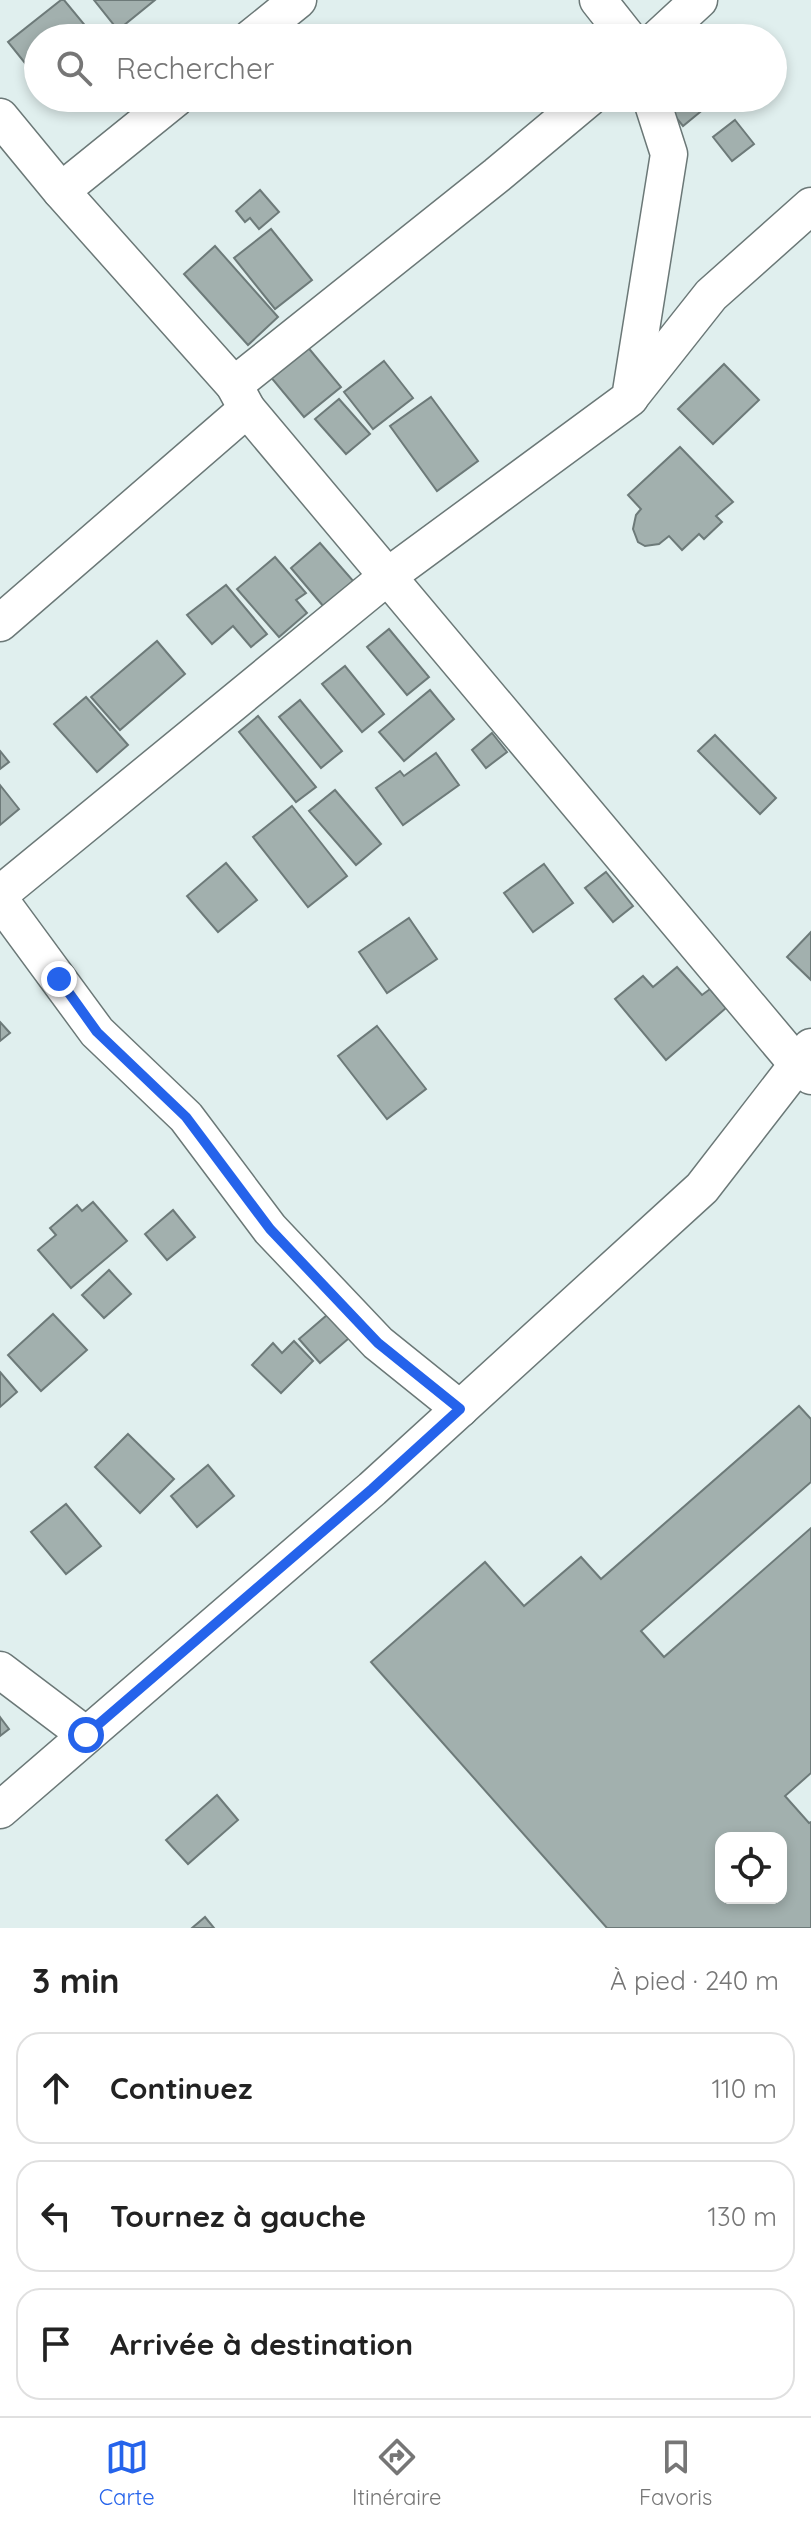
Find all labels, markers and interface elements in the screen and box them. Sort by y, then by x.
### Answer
search box [24,24,787,112]
icon: search [52,46,96,90]
text: Rechercher [116,49,274,87]
route end [41,961,77,997]
route start [68,1717,104,1753]
map controls [715,1832,787,1904]
button: locate [715,1832,787,1904]
text: 3 min [32,1959,119,2002]
text: À pied · 240 m [610,1964,779,1997]
icon: ahead [34,2066,78,2110]
text: Continuez [110,2069,252,2107]
text: 110 m [711,2072,777,2105]
icon: left [34,2194,78,2238]
text: Tournez à gauche [110,2197,366,2235]
text: 130 m [707,2200,777,2233]
icon: arrive [34,2322,78,2366]
text: Arrivée à destination [110,2325,413,2363]
tab: Carte [99,2435,155,2511]
tab: Itinéraire [352,2435,442,2511]
tab: Favoris [639,2435,712,2511]

